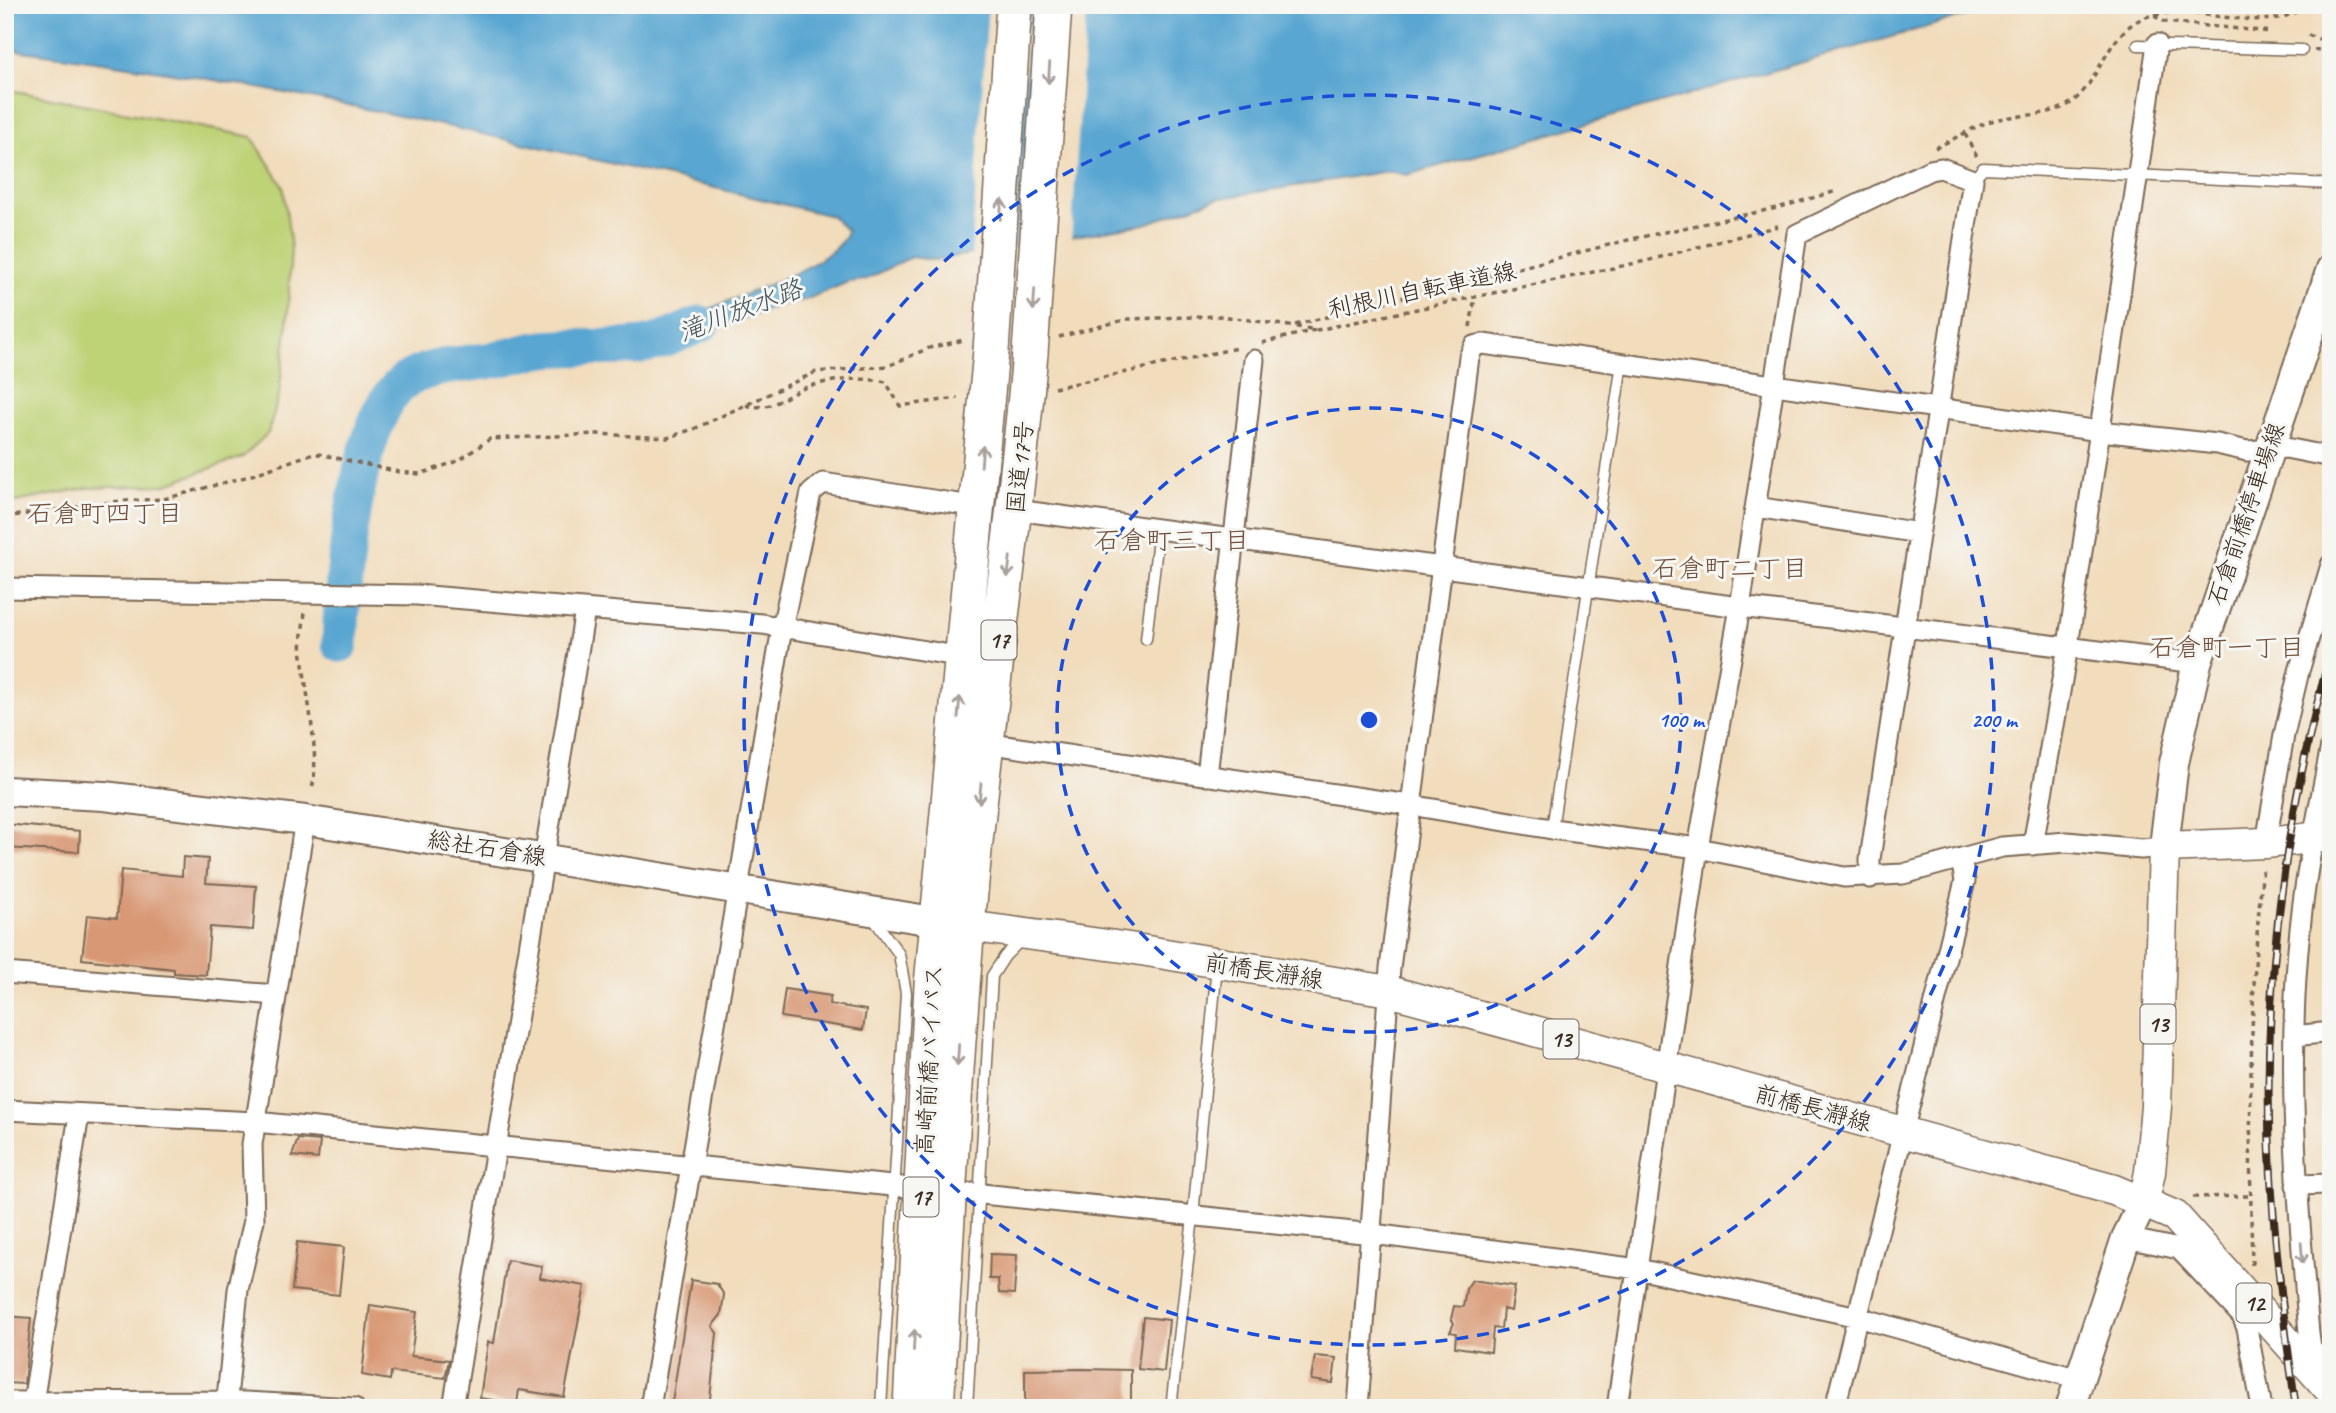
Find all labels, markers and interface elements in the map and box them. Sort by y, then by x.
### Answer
one-way arrow [1043,62,1056,85]
one-way arrow [994,198,1007,221]
street label: 利根川自転車道線 [1325,255,1519,325]
water label: 滝川放水路 [674,271,809,349]
one-way arrow [1027,289,1040,311]
street label: 石倉前橋停車場線 [2201,418,2291,610]
street label: 国道17号 [1000,419,1040,515]
one-way arrow [976,446,989,468]
district label: 石倉町四丁目 [27,497,183,530]
district label: 石倉町三丁目 [1094,524,1250,557]
district label: 石倉町二丁目 [1652,552,1808,585]
one-way arrow [1002,555,1015,578]
road number: 17 [982,620,1016,660]
district label: 石倉町一丁目 [2149,631,2305,664]
one-way arrow [952,697,965,719]
text: 100 m [1658,707,1706,733]
text: 200 m [1971,707,2019,733]
centre of rings [1357,708,1381,732]
one-way arrow [973,781,986,804]
street label: 総社石倉線 [425,824,549,872]
street label: 前橋長瀞線 [1202,947,1326,995]
street label: 高崎前橋バイパス [909,964,949,1156]
road number: 13 [2140,1004,2176,1044]
road number: 13 [1544,1020,1578,1058]
one-way arrow [951,1043,964,1066]
street label: 前橋長瀞線 [1751,1078,1875,1138]
road number: 17 [904,1178,939,1216]
one-way arrow [2296,1241,2309,1263]
road number: 12 [2236,1284,2272,1322]
one-way arrow [908,1328,921,1351]

